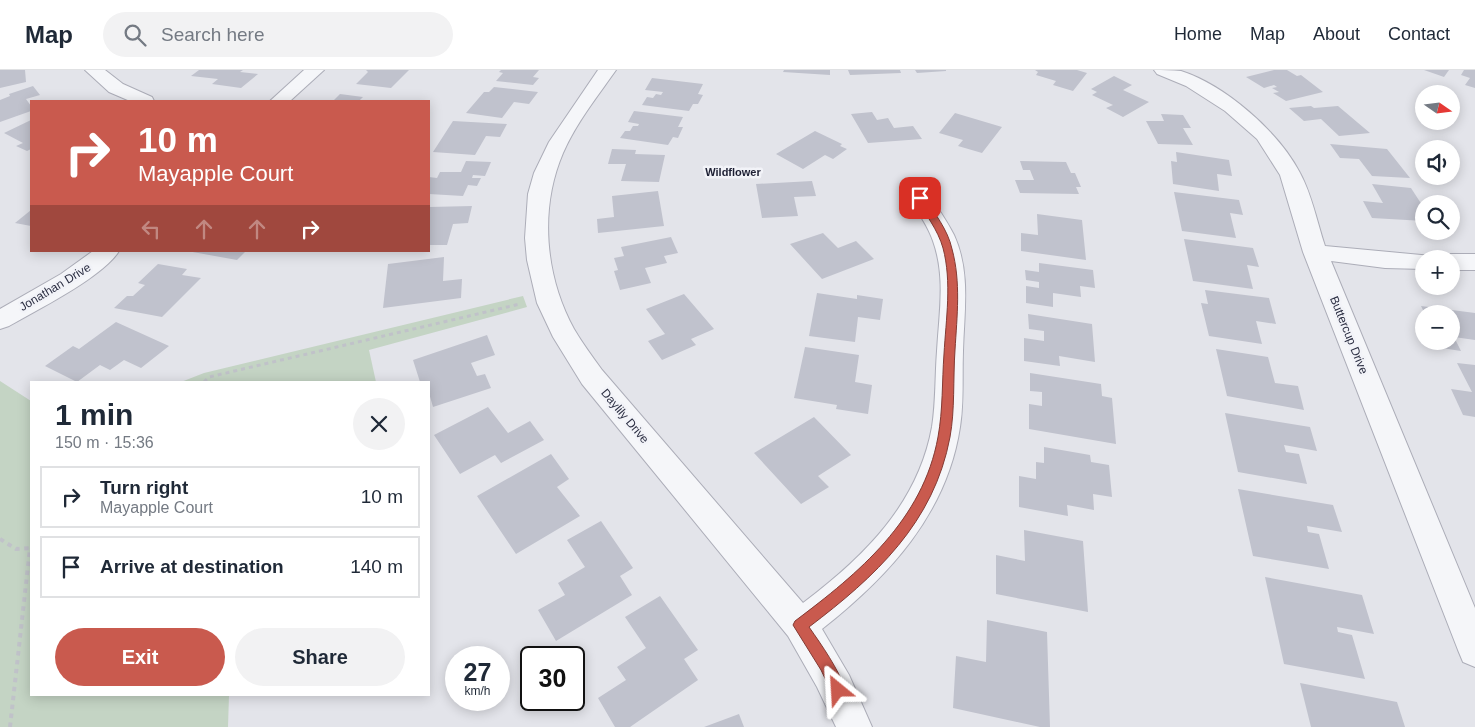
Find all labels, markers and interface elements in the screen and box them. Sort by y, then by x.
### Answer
search box [103,12,453,57]
text: Map [25,21,73,48]
icon: search [121,21,149,49]
text: Search here [161,24,265,45]
text: Home [1174,24,1222,44]
text: Map [1250,24,1285,44]
text: About [1313,24,1360,44]
text: Contact [1388,24,1450,44]
north arrow [1415,85,1460,130]
map controls [1415,85,1460,350]
icon: right [55,120,120,185]
text: 10 m [138,120,218,159]
button: sound [1415,140,1460,185]
text: Mayapple Court [138,161,293,186]
district label: Wildflower [705,166,761,178]
pin [899,177,941,219]
icon: arrive [906,184,934,212]
button: search [1415,195,1460,240]
icon: left [137,215,165,243]
icon: ahead [190,215,218,243]
icon: ahead [243,215,271,243]
icon: right [296,215,324,243]
button: + [1415,250,1460,295]
street label: Jonathan Drive [17,260,93,314]
street label: Buttercup Drive [1327,294,1371,376]
button: − [1415,305,1460,350]
street label: Daylily Drive [598,386,652,446]
text: 1 min [55,398,133,431]
button: close [353,398,405,450]
text: 150 m · 15:36 [55,434,154,451]
text: Turn right [100,477,188,498]
icon: right [57,483,85,511]
text: 10 m [361,486,403,507]
text: Mayapple Court [100,499,213,516]
icon: arrive [57,553,85,581]
text: Arrive at destination [100,556,284,577]
text: 140 m [350,556,403,577]
button: Exit [55,628,225,686]
button: Share [235,628,405,686]
speed limit sign: 30 [520,646,585,711]
text: 27 [464,658,491,686]
position arrow [811,663,863,715]
text: km/h [464,684,491,698]

